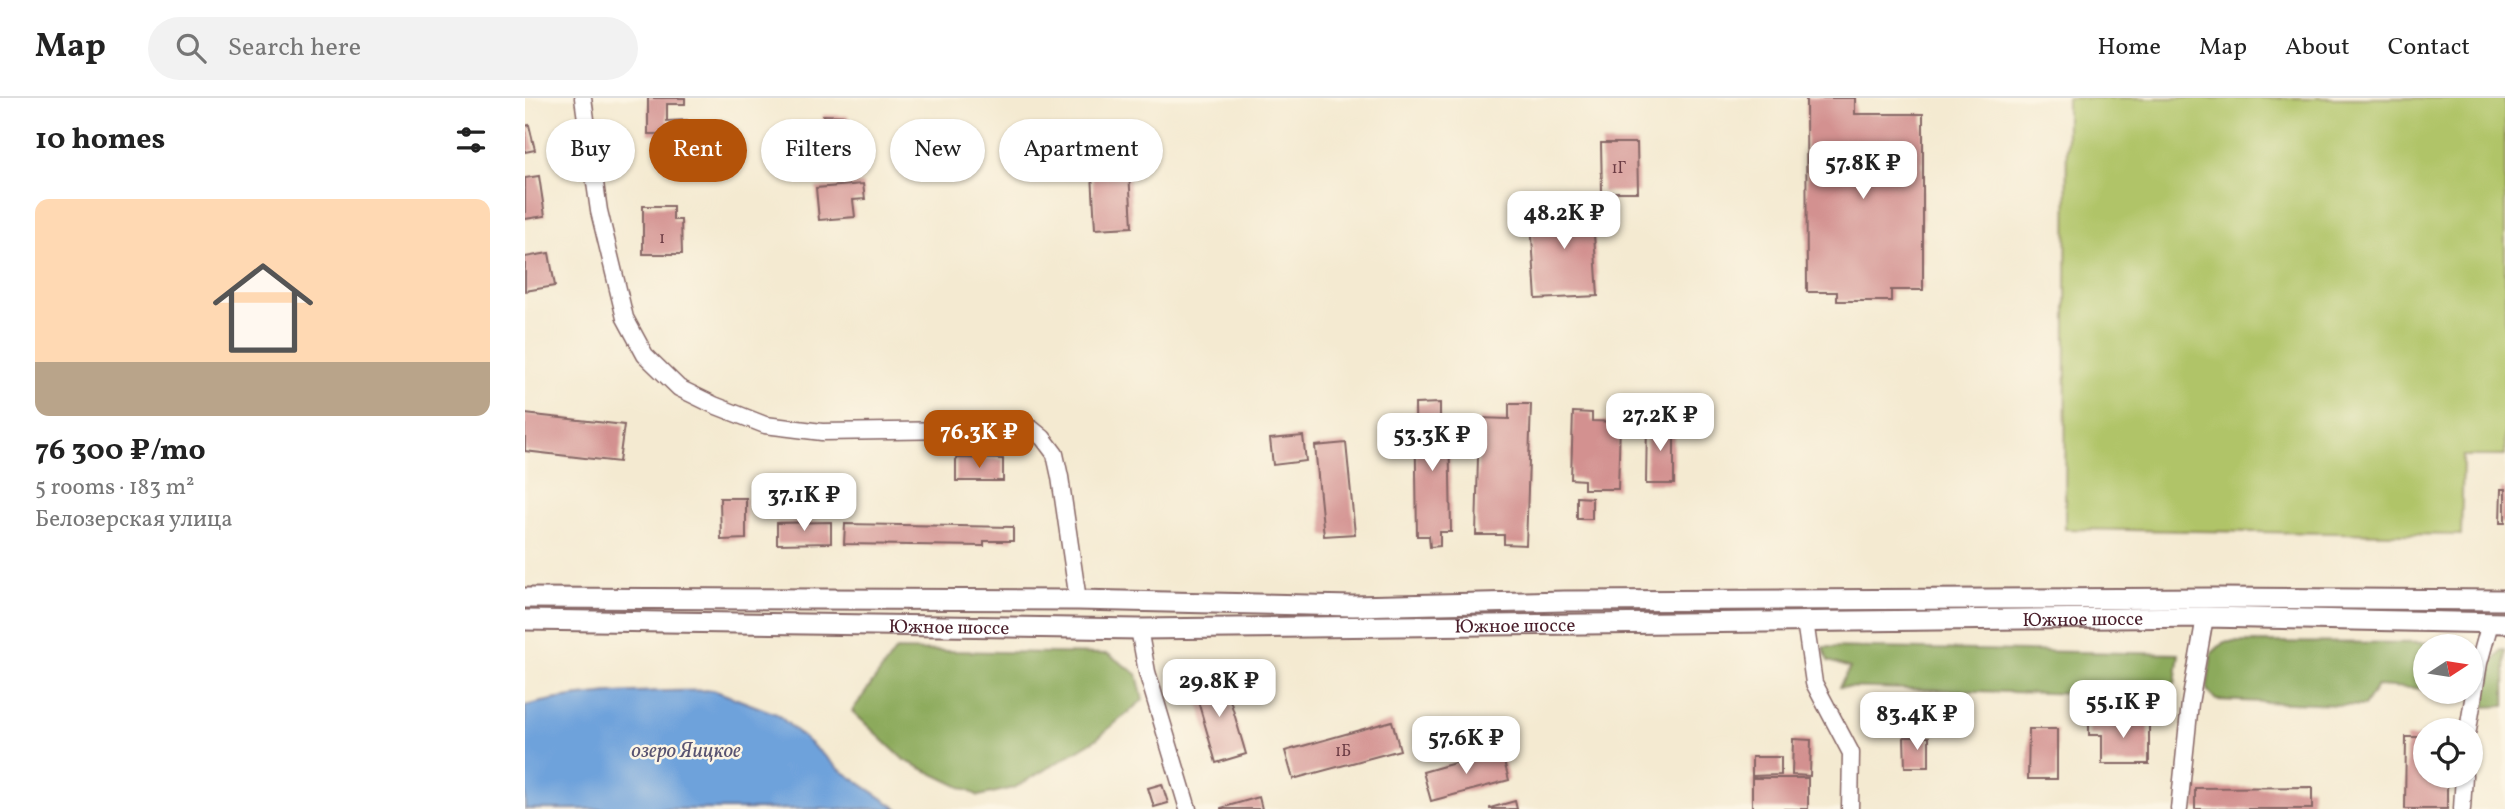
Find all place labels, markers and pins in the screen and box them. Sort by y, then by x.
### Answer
pin: 57.8K ₽ [1798,141,1928,201]
pin: 48.2K ₽ [1499,192,1629,251]
pin: 27.2K ₽ [1595,394,1725,453]
pin: 76.3K ₽ [914,410,1044,470]
pin: 53.3K ₽ [1367,414,1497,473]
pin: 37.1K ₽ [739,474,869,533]
pin: 29.8K ₽ [1154,660,1284,719]
pin: 55.1K ₽ [2058,680,2188,740]
pin: 83.4K ₽ [1852,692,1982,752]
pin: 57.6K ₽ [1401,716,1531,776]

